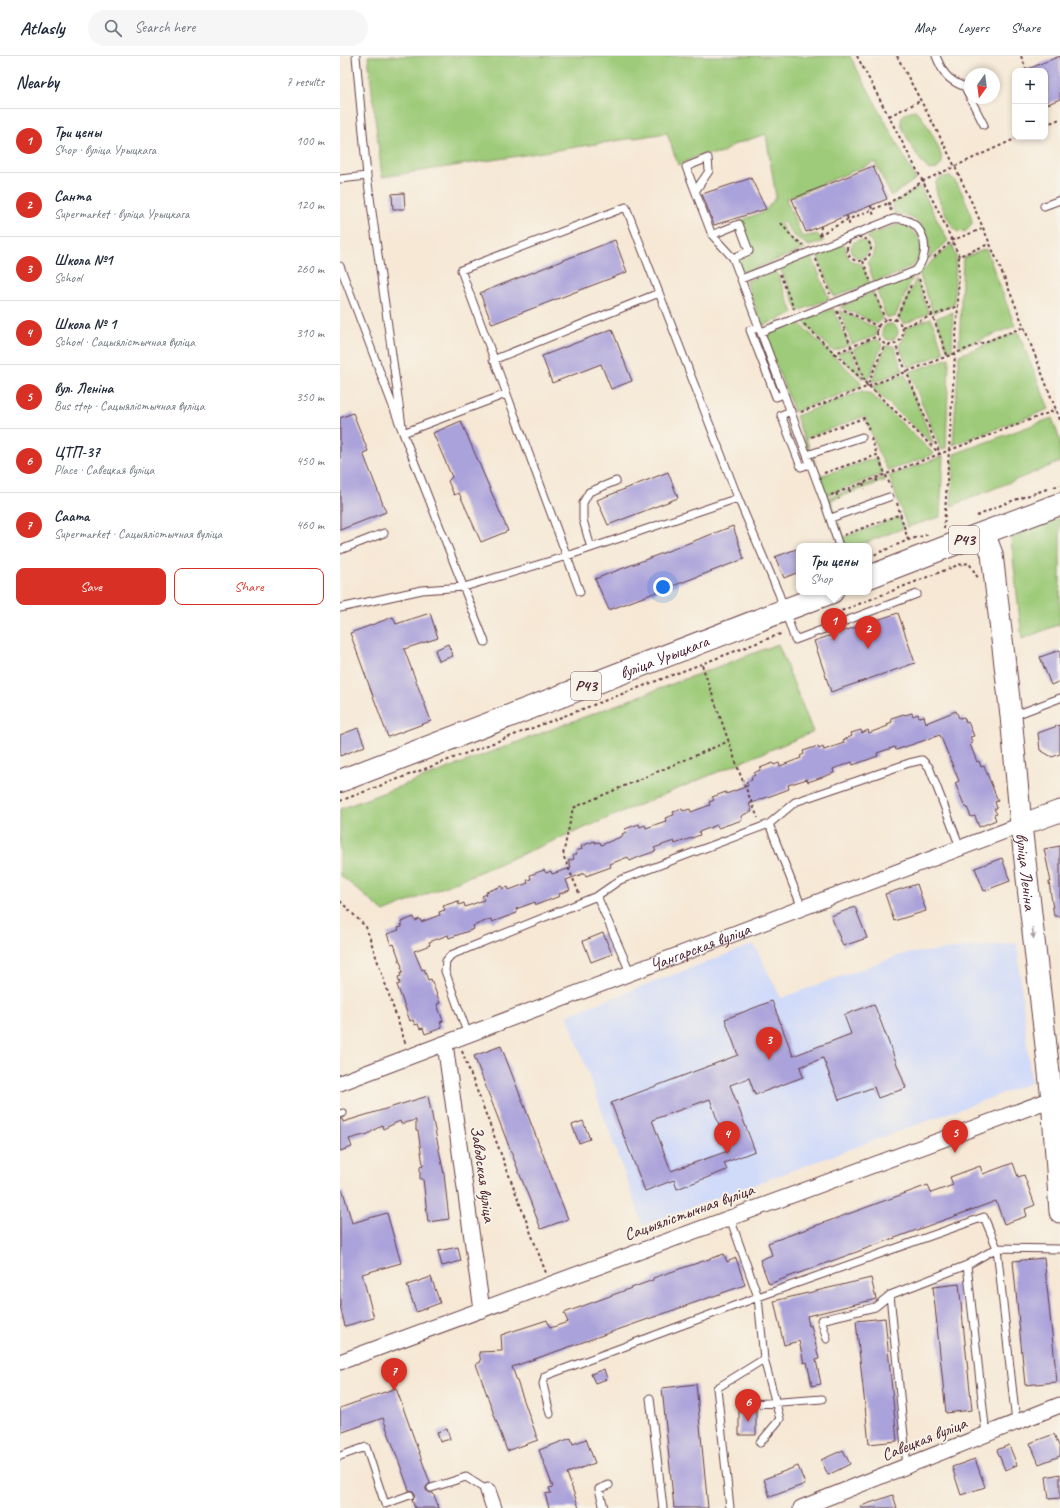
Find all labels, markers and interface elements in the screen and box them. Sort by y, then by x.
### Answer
search box [88,10,368,46]
text: Atlasly [20,16,64,40]
icon: search [102,17,124,39]
text: Search here [134,18,195,37]
text: Map [914,19,936,36]
text: Layers [958,19,989,36]
text: Share [1011,19,1040,36]
north arrow [964,68,1000,104]
map controls [1012,68,1048,140]
button: + [1012,68,1048,104]
text: Nearby [16,72,59,93]
text: 7 results [286,74,324,90]
button: − [1012,104,1048,140]
text: Три цены [54,123,101,142]
text: 1 [26,133,32,149]
text: 100 m [296,133,324,149]
text: Shop · вуліца Урыцкага [54,142,156,158]
text: Санта [54,187,91,206]
text: 2 [26,197,32,213]
text: 120 m [296,197,324,213]
text: Supermarket · вуліца Урыцкага [54,206,189,222]
text: Школа №1 [54,251,113,270]
text: 3 [26,261,32,277]
text: 260 m [296,261,324,277]
text: School [54,270,82,286]
text: Школа № 1 [54,315,116,334]
text: 4 [26,325,32,341]
text: 310 m [296,325,324,341]
text: School · Сацыялістычная вуліца [54,334,195,350]
text: вул. Леніна [54,379,113,398]
text: 5 [26,389,32,405]
text: 350 m [296,389,324,405]
text: Bus stop · Сацыялістычная вуліца [54,398,204,414]
text: ЦТП-37 [54,443,100,462]
text: 6 [26,453,32,469]
text: 450 m [296,453,324,469]
text: Place · Савецкая вуліца [54,462,154,478]
text: Саата [54,507,89,526]
text: 7 [26,517,32,533]
text: 460 m [296,517,324,533]
text: Supermarket · Сацыялістычная вуліца [54,526,222,542]
road number: Р43 [949,526,979,554]
popup [796,543,872,595]
text: Три цены [810,552,858,571]
button: Save [16,568,166,605]
button: Share [174,568,324,605]
text: Shop [810,571,832,587]
your location [653,577,673,597]
pin: 1 [821,608,847,641]
pin: 2 [855,616,881,649]
street label: вуліца Урыцкага [617,630,712,683]
road number: Р43 [571,672,601,700]
street label: вуліца Леніна [1011,832,1041,913]
street label: Чангарская вуліца [647,918,755,975]
one-way arrow [1030,927,1036,940]
pin: 3 [756,1027,782,1060]
pin: 5 [942,1120,968,1153]
pin: 4 [714,1121,740,1154]
street label: Заводская вуліца [466,1125,500,1225]
street label: Сацыялістычная вуліца [621,1178,758,1245]
pin: 7 [381,1358,407,1391]
pin: 6 [735,1389,761,1422]
street label: Савецкая вуліца [878,1412,971,1466]

